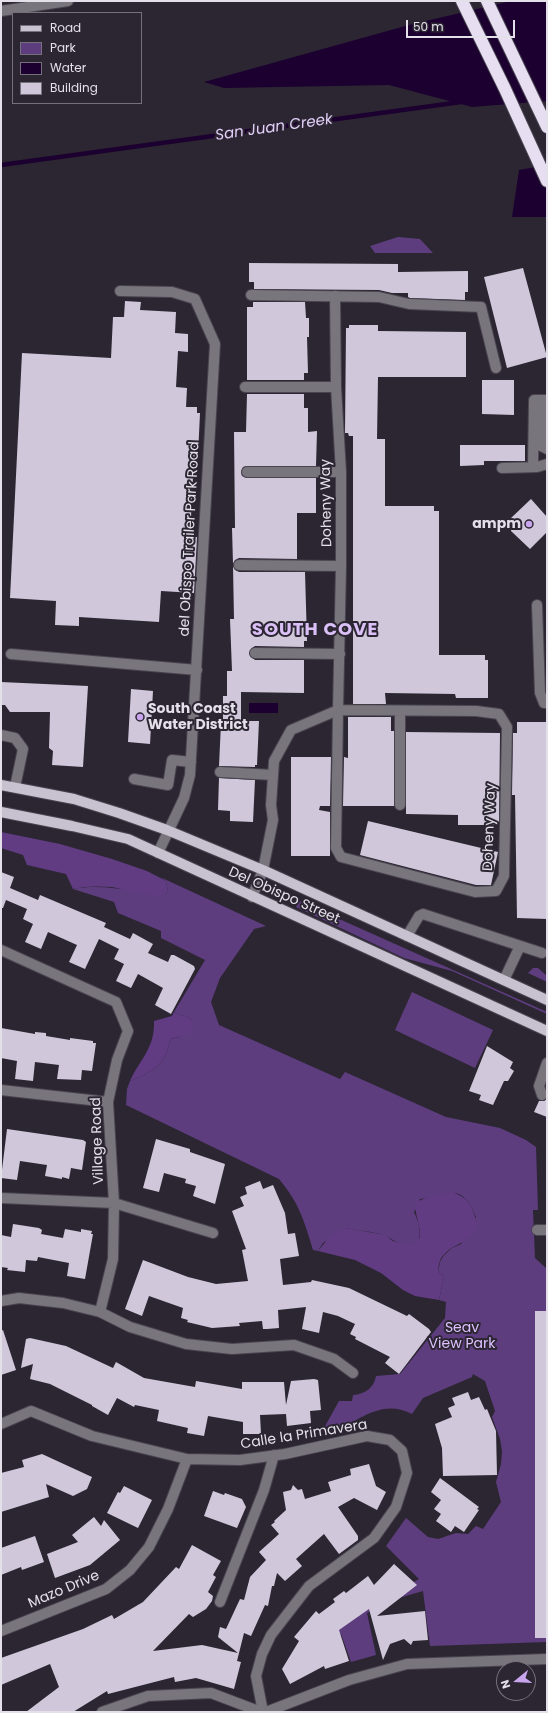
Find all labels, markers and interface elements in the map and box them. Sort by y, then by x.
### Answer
legend [12,12,142,104]
scale bar [408,12,517,38]
text: 50 m [413,18,444,35]
text: Road [50,19,81,36]
text: Park [50,39,76,56]
text: Water [50,59,86,76]
text: Building [50,79,98,96]
water label: San Juan Creek [214,111,334,145]
street label: del Obispo Trailer Park Road [176,441,204,637]
street label: Doheny Way [318,459,336,547]
place label: ampm [472,516,521,532]
marker: ampm [524,519,534,529]
district label: SOUTH COVE [252,619,378,641]
place label: South Coast Water District [148,701,248,734]
marker: South Coast Water District [135,712,145,722]
street label: Doheny Way [480,783,500,871]
street label: Del Obispo Street [226,864,342,928]
street label: Village Road [88,1097,108,1185]
park label: Seav View Park [429,1320,495,1352]
street label: Calle la Primavera [239,1417,369,1453]
street label: Mazo Drive [26,1567,102,1613]
north arrow [496,1661,536,1701]
text: N [497,1678,514,1691]

